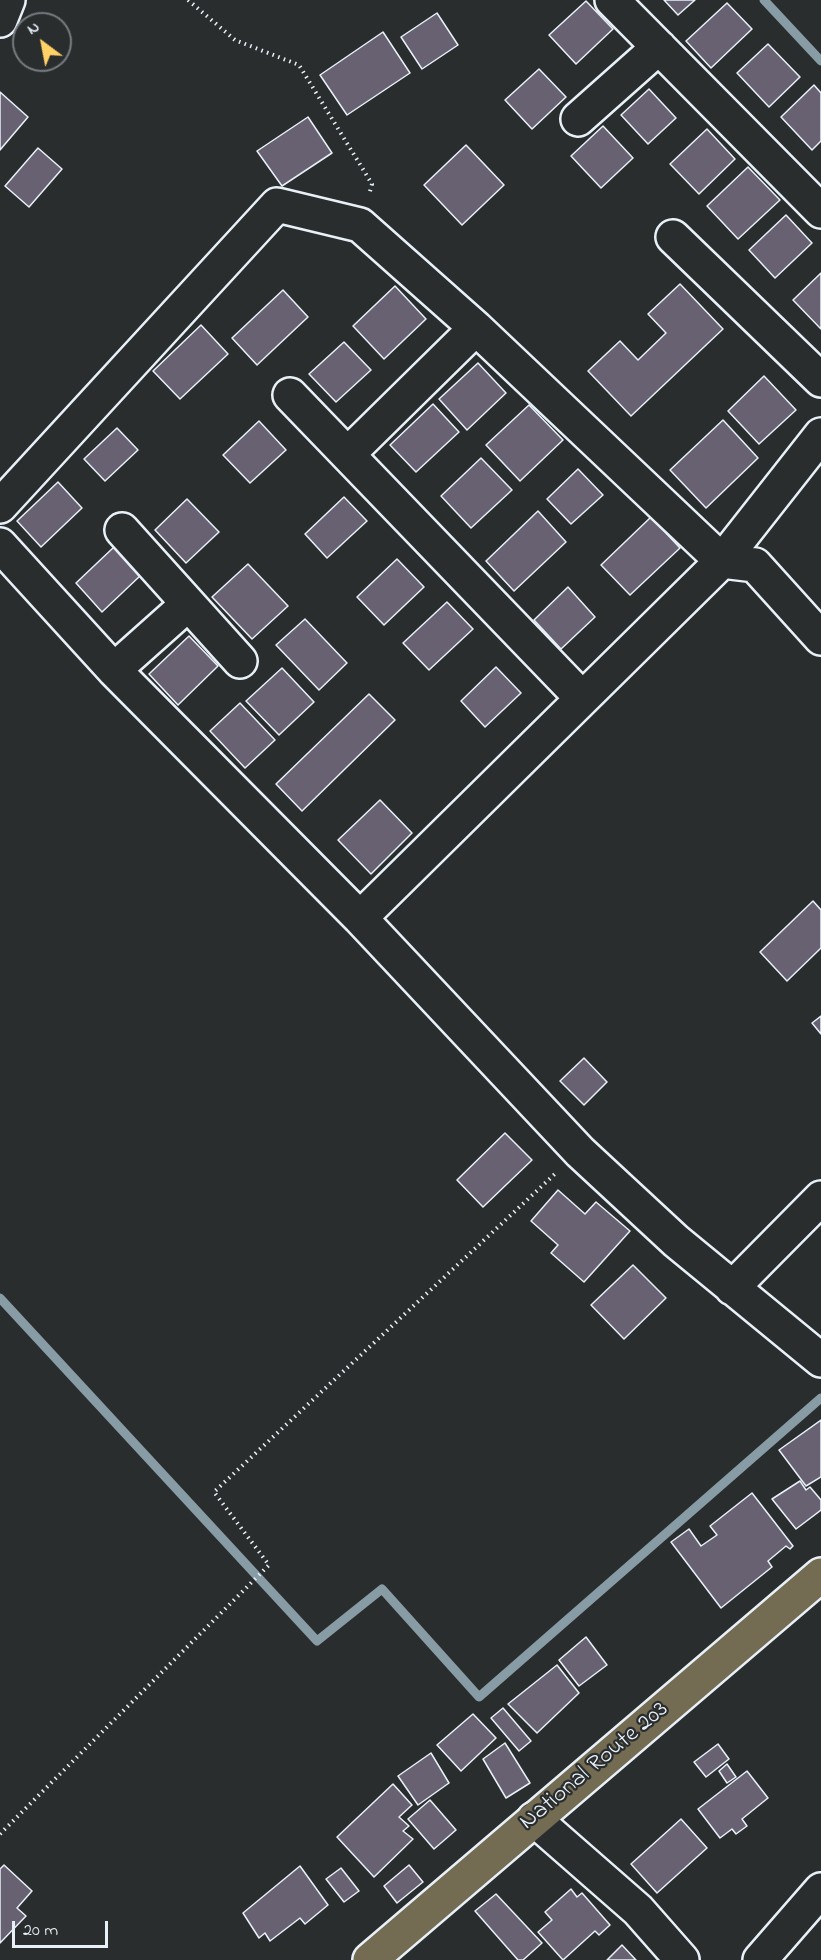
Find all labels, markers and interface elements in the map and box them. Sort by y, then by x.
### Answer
north arrow [12,12,72,72]
text: N [23,15,44,41]
street label: National Route 203 [515,1696,675,1838]
scale bar [15,1909,111,1947]
text: 20 m [23,1918,58,1944]

